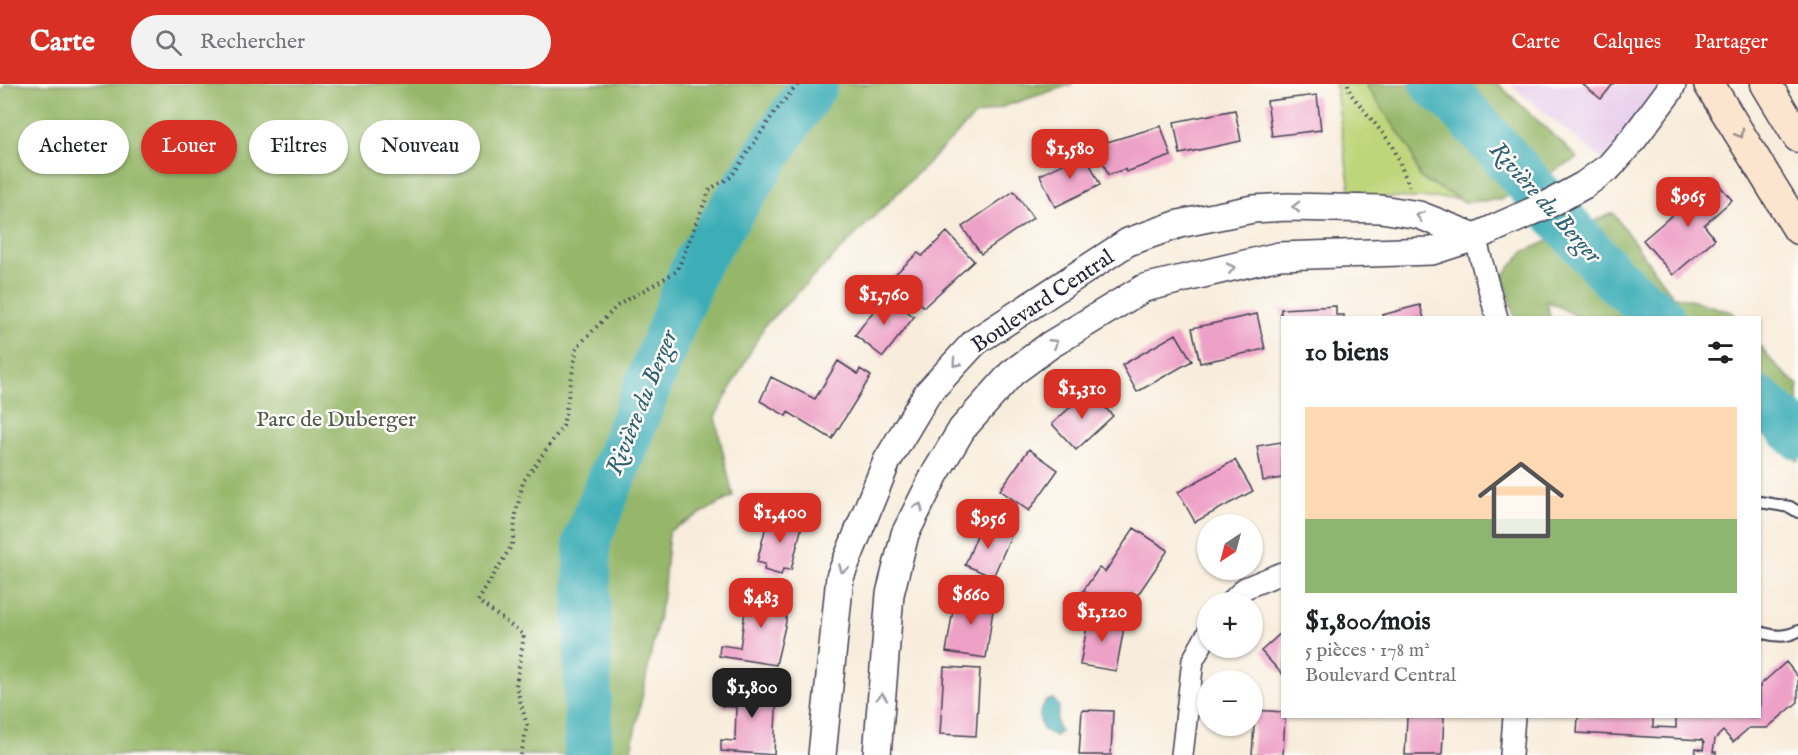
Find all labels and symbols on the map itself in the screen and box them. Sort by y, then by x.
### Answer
one-way arrow [1732,128,1744,138]
pin: $1,580 [1021,129,1119,180]
water label: Rivière du Berger [1482,136,1609,272]
pin: $965 [1652,177,1724,228]
one-way arrow [1292,201,1301,213]
one-way arrow [1415,211,1425,224]
street label: Boulevard Central [966,244,1120,360]
one-way arrow [1226,262,1236,275]
pin: $1,760 [835,275,933,326]
water label: Rivière du Berger [599,324,686,480]
one-way arrow [1048,338,1058,350]
one-way arrow [952,355,963,366]
pin: $1,310 [1033,369,1131,420]
park label: Parc de Duberger [256,406,416,434]
pin: $1,400 [731,493,829,544]
pin: $956 [952,499,1024,550]
one-way arrow [911,502,923,513]
north arrow [1197,514,1263,580]
one-way arrow [838,563,851,574]
pin: $660 [935,575,1007,626]
pin: $483 [725,578,797,629]
pin: $1,120 [1053,592,1151,643]
pin: $1,800 [703,668,801,719]
one-way arrow [875,692,888,701]

